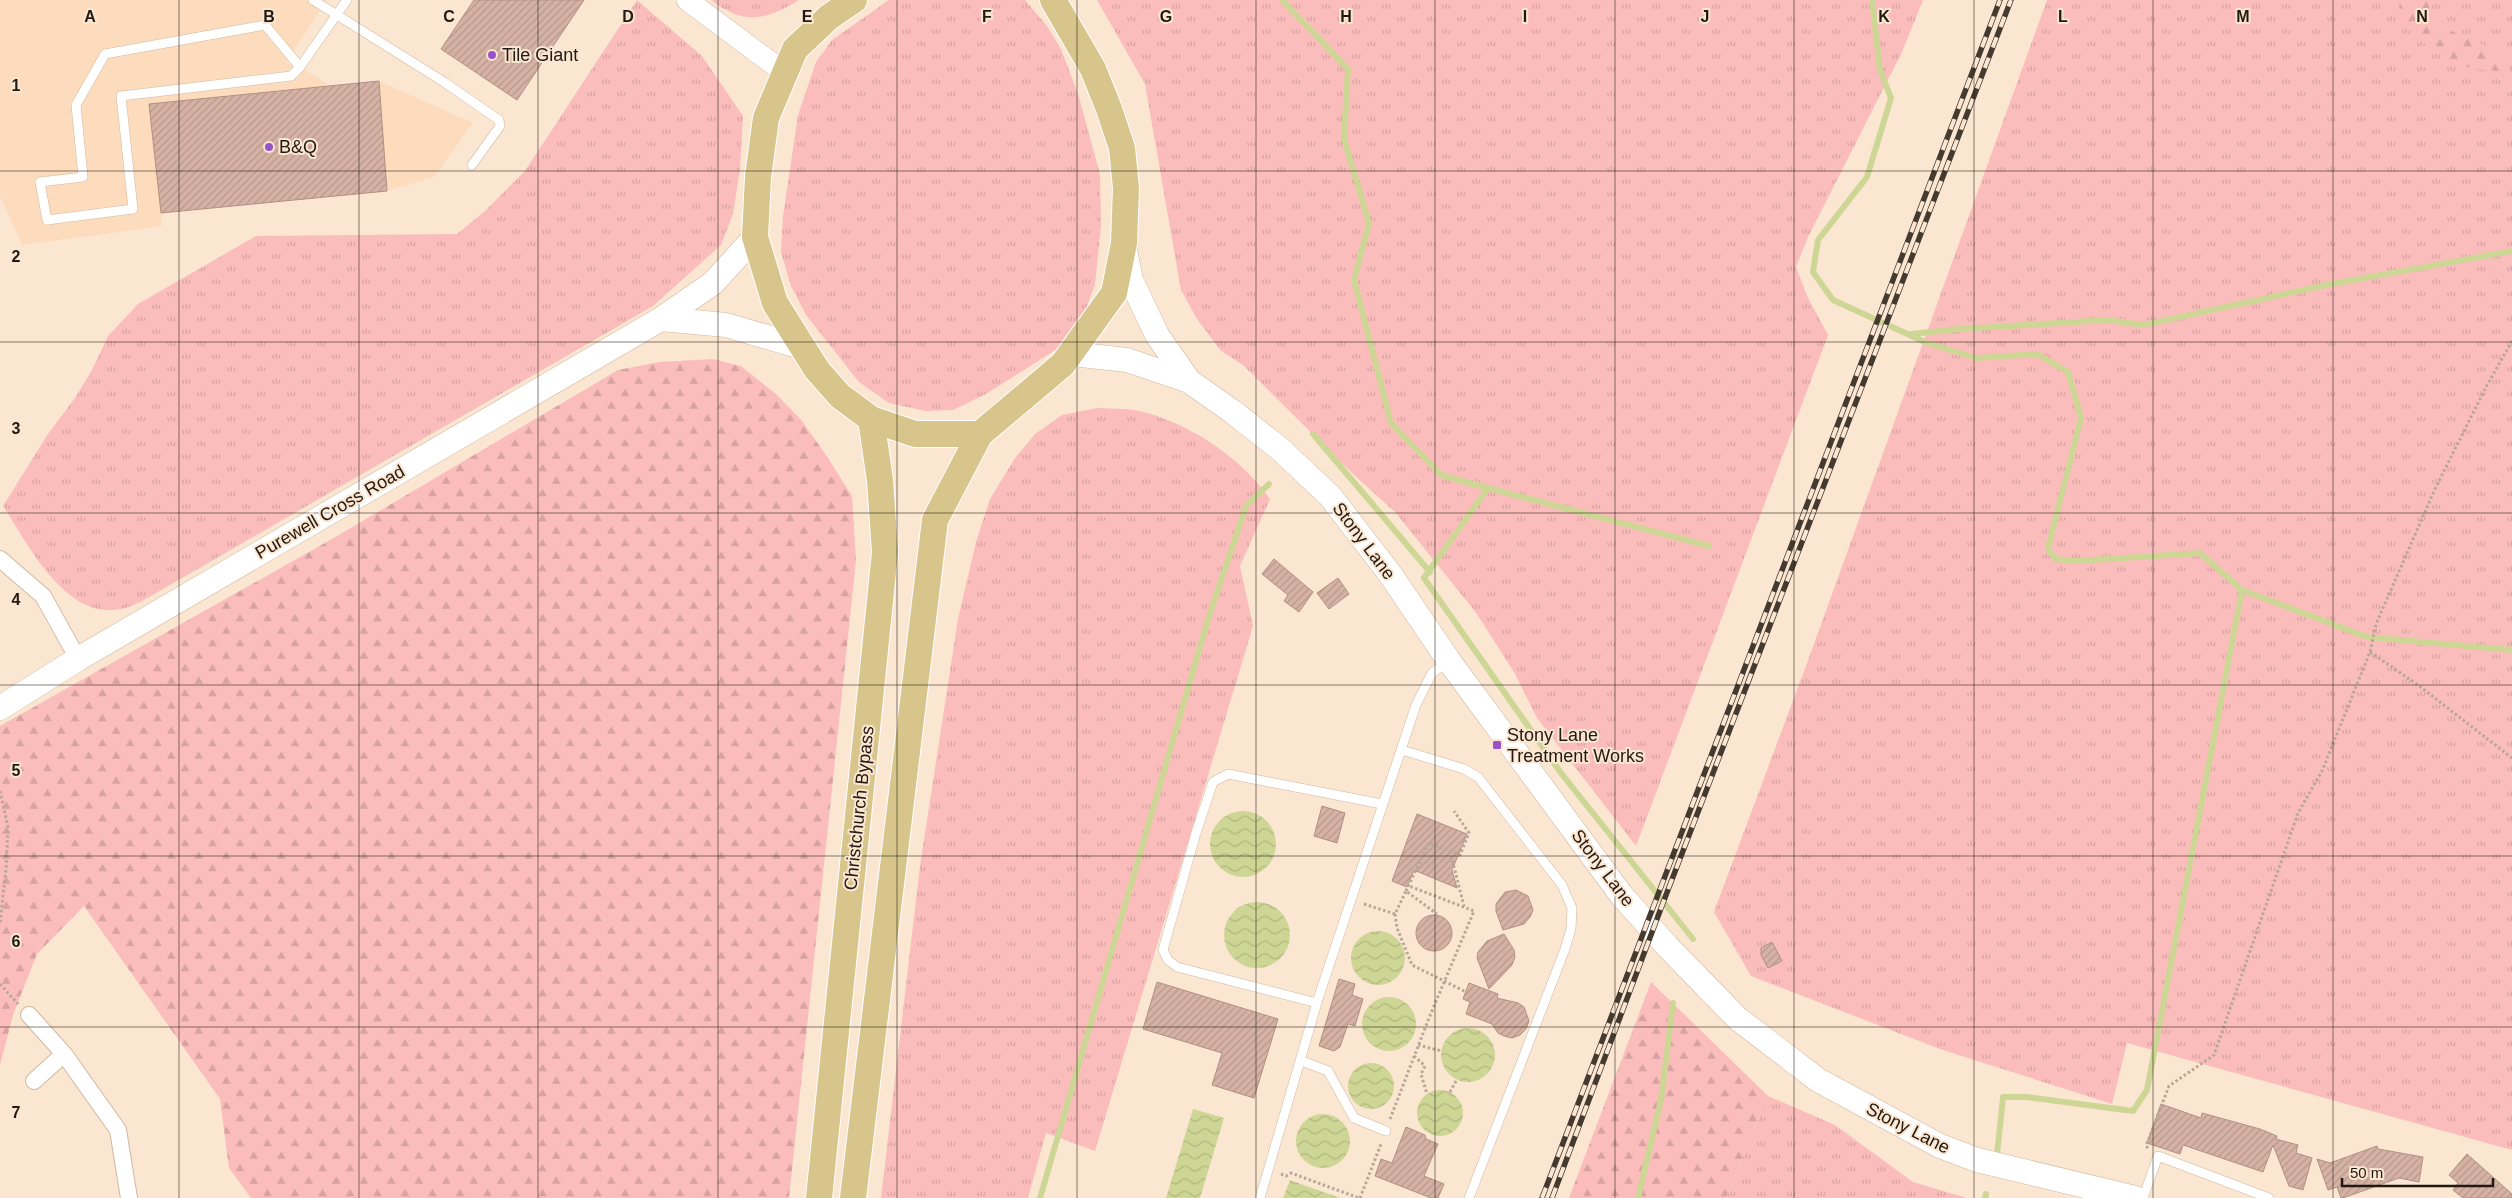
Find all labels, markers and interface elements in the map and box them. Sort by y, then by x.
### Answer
text: A [84,8,96,25]
text: B [263,8,275,25]
text: C [443,8,455,25]
text: D [622,8,634,25]
text: E [802,8,813,25]
text: F [982,8,992,25]
text: G [1160,8,1172,25]
text: H [1340,8,1352,25]
text: I [1523,8,1527,25]
text: J [1701,8,1709,25]
text: K [1878,8,1890,25]
text: L [2058,8,2068,25]
text: M [2236,8,2250,25]
text: N [2416,8,2428,25]
place label: Tile Giant [502,45,578,65]
marker: Tile Giant [486,49,498,61]
text: 1 [12,77,21,94]
place label: B&Q [279,137,317,157]
marker: B&Q [263,141,275,153]
text: 2 [12,248,21,265]
text: 3 [12,420,21,437]
street label: Purewell Cross Road [252,461,408,563]
street label: Stony Lane [1329,499,1399,583]
text: 4 [12,591,21,608]
street label: Christchurch Bypass [840,725,878,891]
place label: Stony Lane Treatment Works [1507,725,1644,766]
marker: Stony Lane Treatment Works [1491,739,1503,751]
text: 5 [12,762,21,779]
street label: Stony Lane [1568,826,1638,910]
text: 6 [12,933,21,950]
street label: Stony Lane [1863,1098,1953,1158]
text: 7 [12,1104,21,1121]
scale bar [2342,1156,2493,1188]
text: 50 m [2350,1164,2383,1181]

